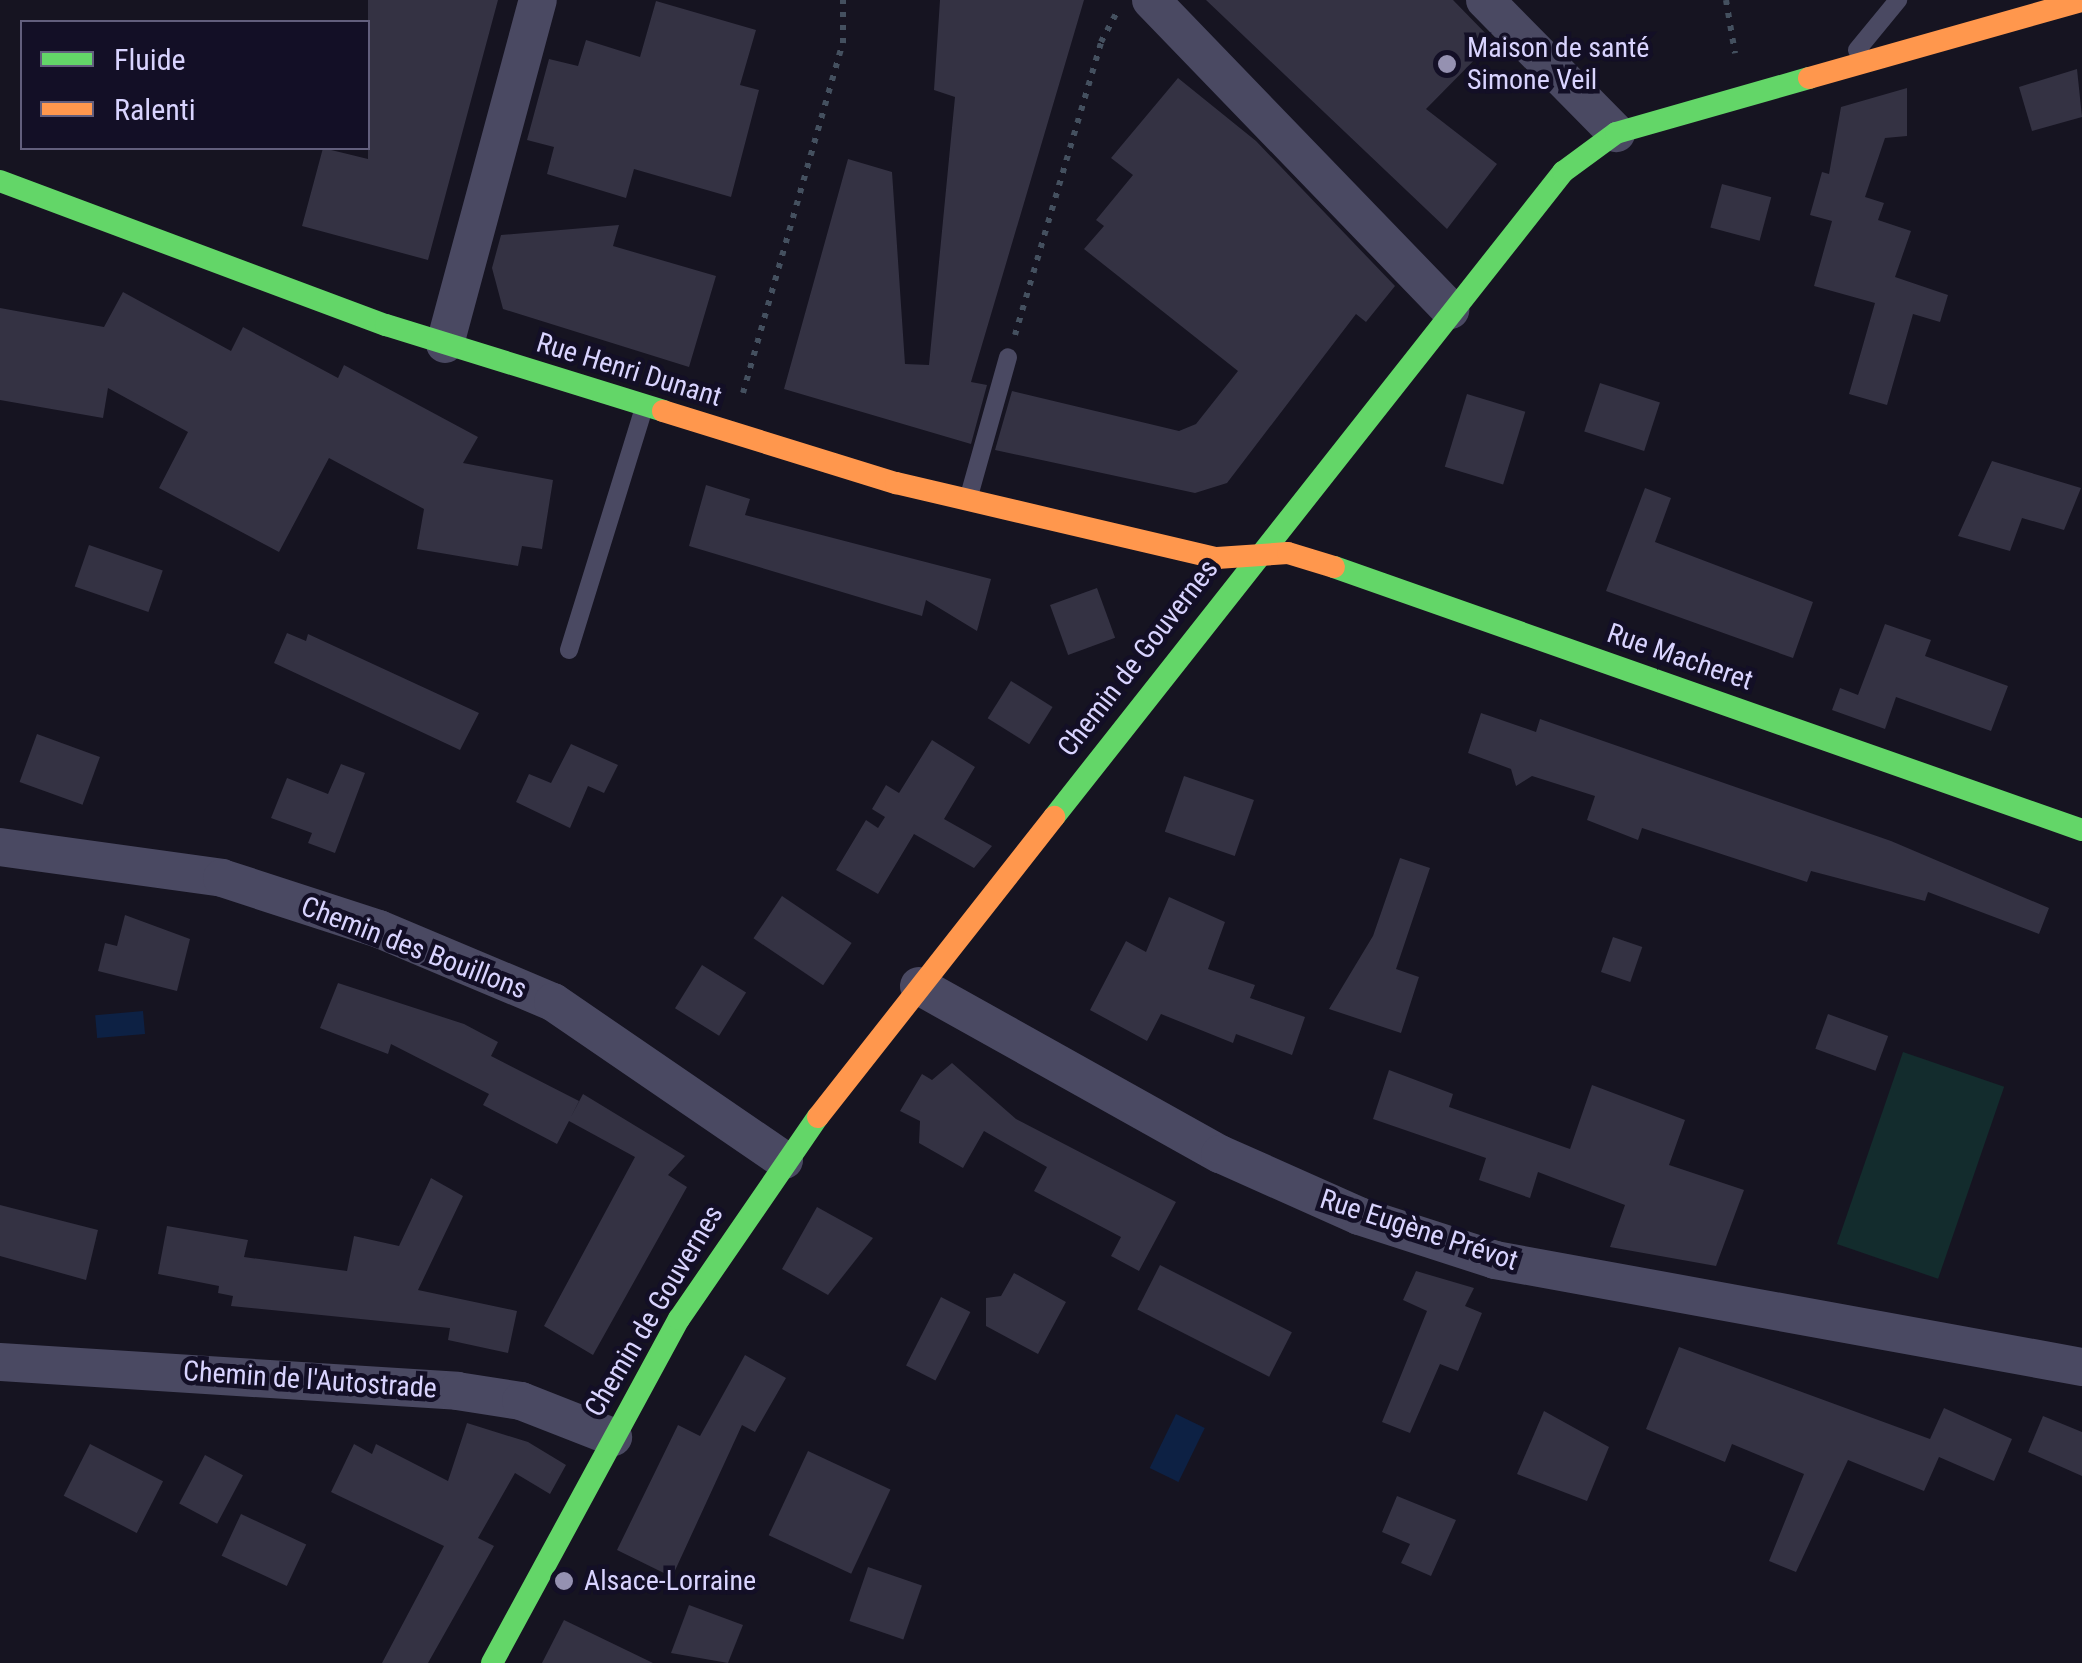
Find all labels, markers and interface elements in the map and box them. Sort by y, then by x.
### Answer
legend [20,20,370,150]
place label: Maison de santé Simone Veil [1467,31,1649,97]
text: Fluide [114,42,186,77]
marker: Maison de santé Simone Veil [1436,53,1458,75]
text: Ralenti [114,92,196,127]
street label: Rue Henri Dunant [532,326,726,414]
street label: Chemin de Gouvernes [1051,553,1225,763]
street label: Rue Macheret [1603,616,1757,698]
street label: Chemin des Bouillons [297,890,531,1006]
street label: Rue Eugène Prévot [1316,1182,1522,1278]
street label: Chemin de Gouvernes [578,1199,730,1423]
street label: Chemin de l'Autostrade [182,1354,438,1406]
place label: Alsace-Lorraine [584,1564,756,1598]
marker: Alsace-Lorraine [553,1570,575,1592]

